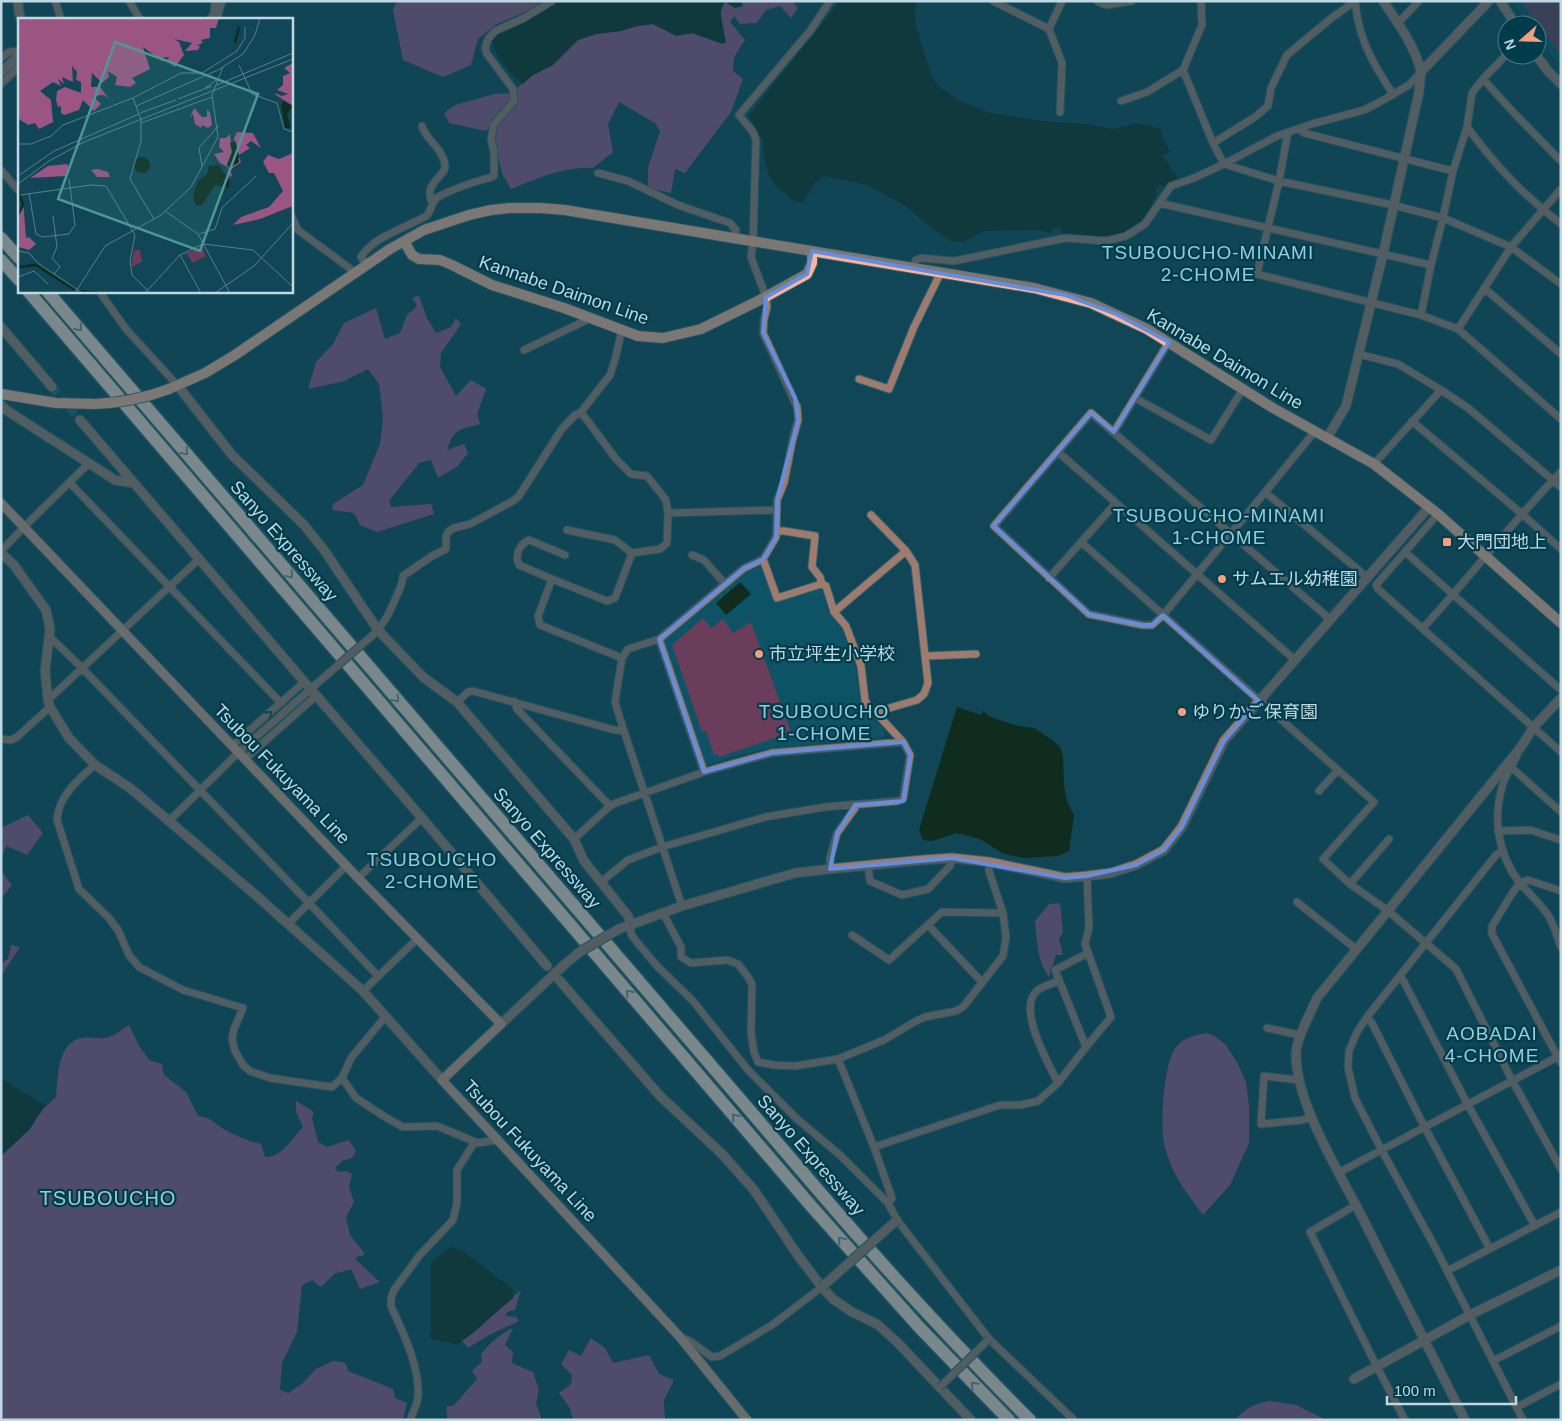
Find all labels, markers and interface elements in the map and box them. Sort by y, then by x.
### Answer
north arrow [1497,15,1547,65]
inset map [18,18,292,292]
text: N [1501,37,1519,52]
district label: TSUBOUCHO-MINAMI 2-CHOME [1102,242,1314,285]
street label: Kannabe Daimon Line [477,252,651,328]
street label: Kannabe Daimon Line [1144,305,1306,413]
one-way arrow [73,323,82,332]
one-way arrow [179,446,188,455]
street label: Sanyo Expressway [226,477,342,605]
district label: TSUBOUCHO-MINAMI 1-CHOME [1113,505,1325,548]
place label: 大門団地上 [1457,532,1547,552]
marker: 大門団地上 [1441,536,1453,548]
one-way arrow [285,569,293,578]
place label: サムエル幼稚園 [1232,569,1358,589]
marker: サムエル幼稚園 [1216,573,1228,585]
place label: 市立坪生小学校 [769,644,895,664]
marker: 市立坪生小学校 [753,648,765,660]
one-way arrow [390,693,399,702]
street label: Tsubou Fukuyama Line [210,700,354,848]
district label: TSUBOUCHO 1-CHOME [759,701,889,744]
place label: ゆりかご保育園 [1192,702,1318,722]
marker: ゆりかご保育園 [1176,706,1188,718]
one-way arrow [263,711,272,720]
street label: Sanyo Expressway [489,784,605,912]
district label: TSUBOUCHO 2-CHOME [367,849,497,892]
one-way arrow [626,990,635,999]
district label: AOBADAI 4-CHOME [1445,1023,1539,1066]
street label: Tsubou Fukuyama Line [459,1076,601,1226]
street label: Sanyo Expressway [753,1091,869,1219]
one-way arrow [732,1114,740,1123]
district label: TSUBOUCHO [40,1187,176,1209]
one-way arrow [838,1237,847,1246]
scale bar [1387,1374,1516,1406]
one-way arrow [971,1382,980,1391]
text: 100 m [1394,1382,1436,1399]

